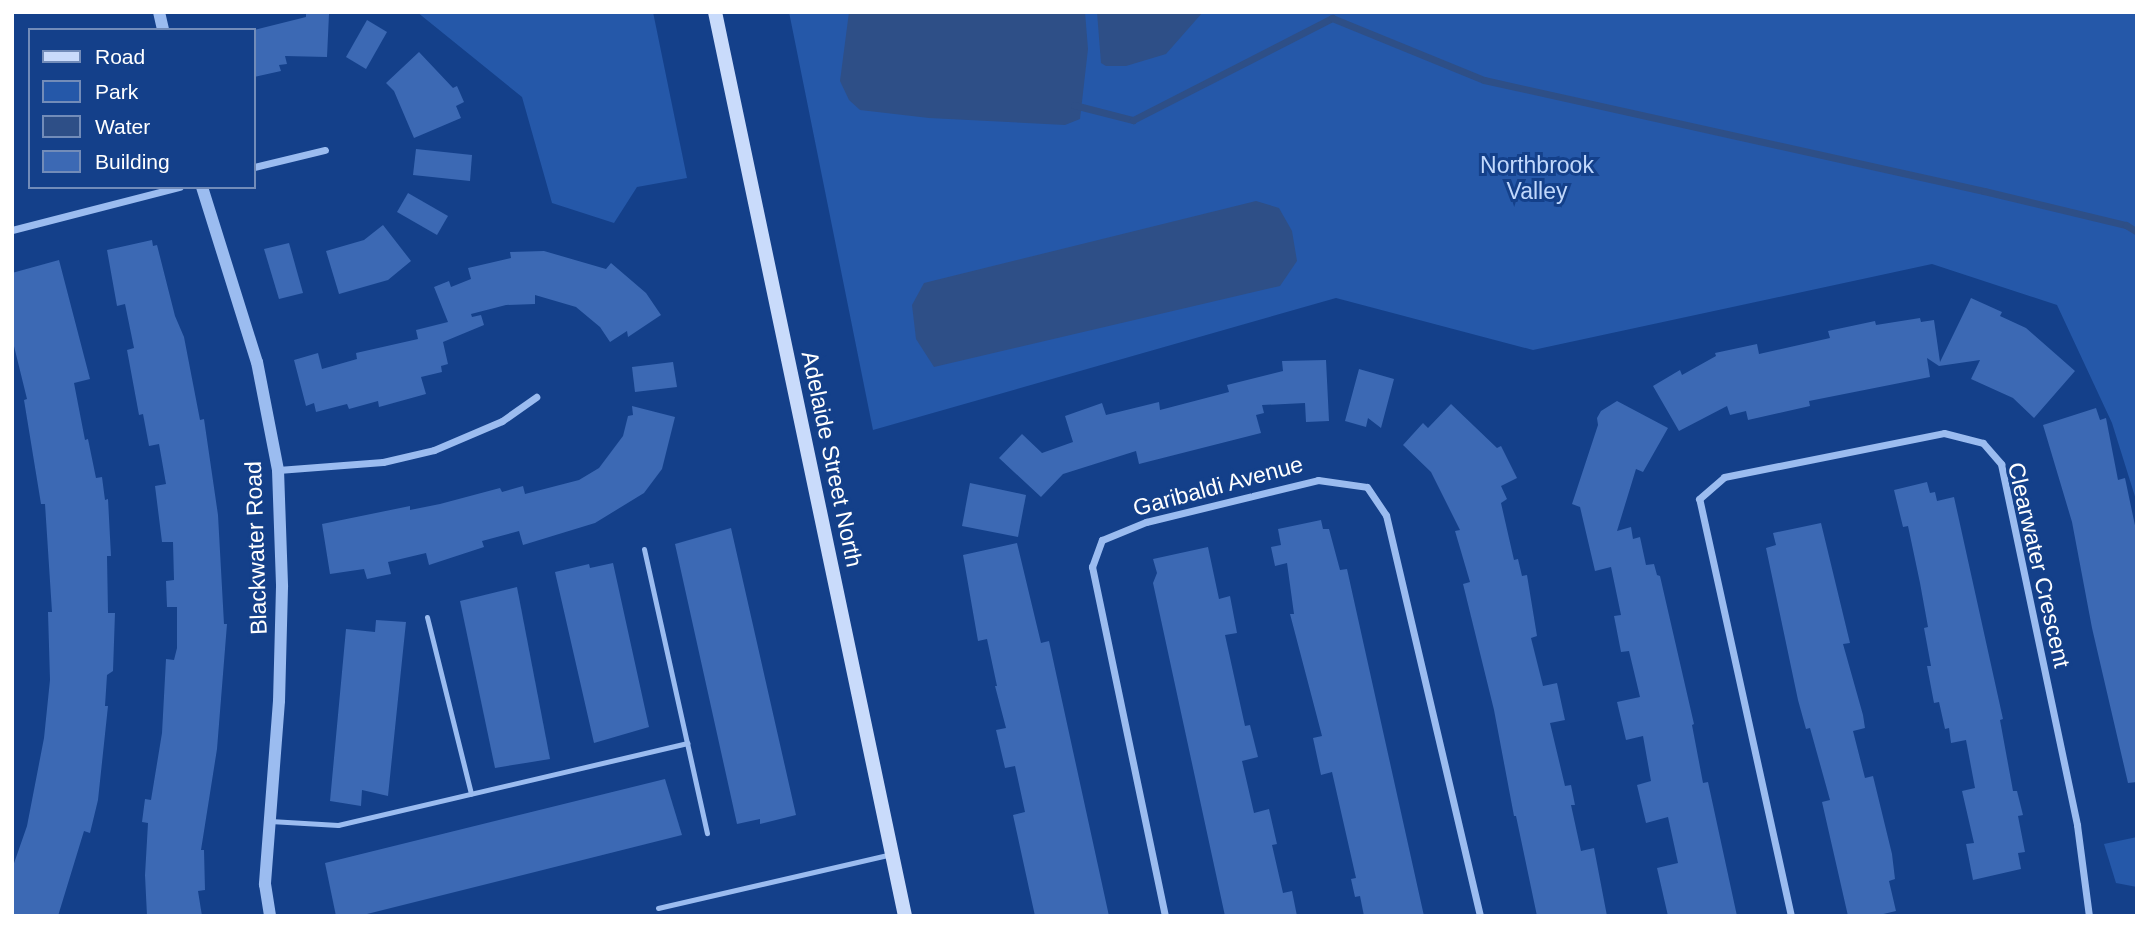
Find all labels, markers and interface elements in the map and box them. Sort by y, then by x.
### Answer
legend [28,28,256,189]
text: Road [95,45,145,68]
text: Park [95,80,138,103]
text: Water [95,115,150,138]
text: Building [95,150,170,173]
park label: Northbrook Valley [1480,151,1594,205]
street label: Adelaide Street North [796,349,868,569]
street label: Garibaldi Avenue [1129,450,1307,522]
street label: Clearwater Crescent [2002,460,2076,670]
street label: Blackwater Road [239,461,273,635]

